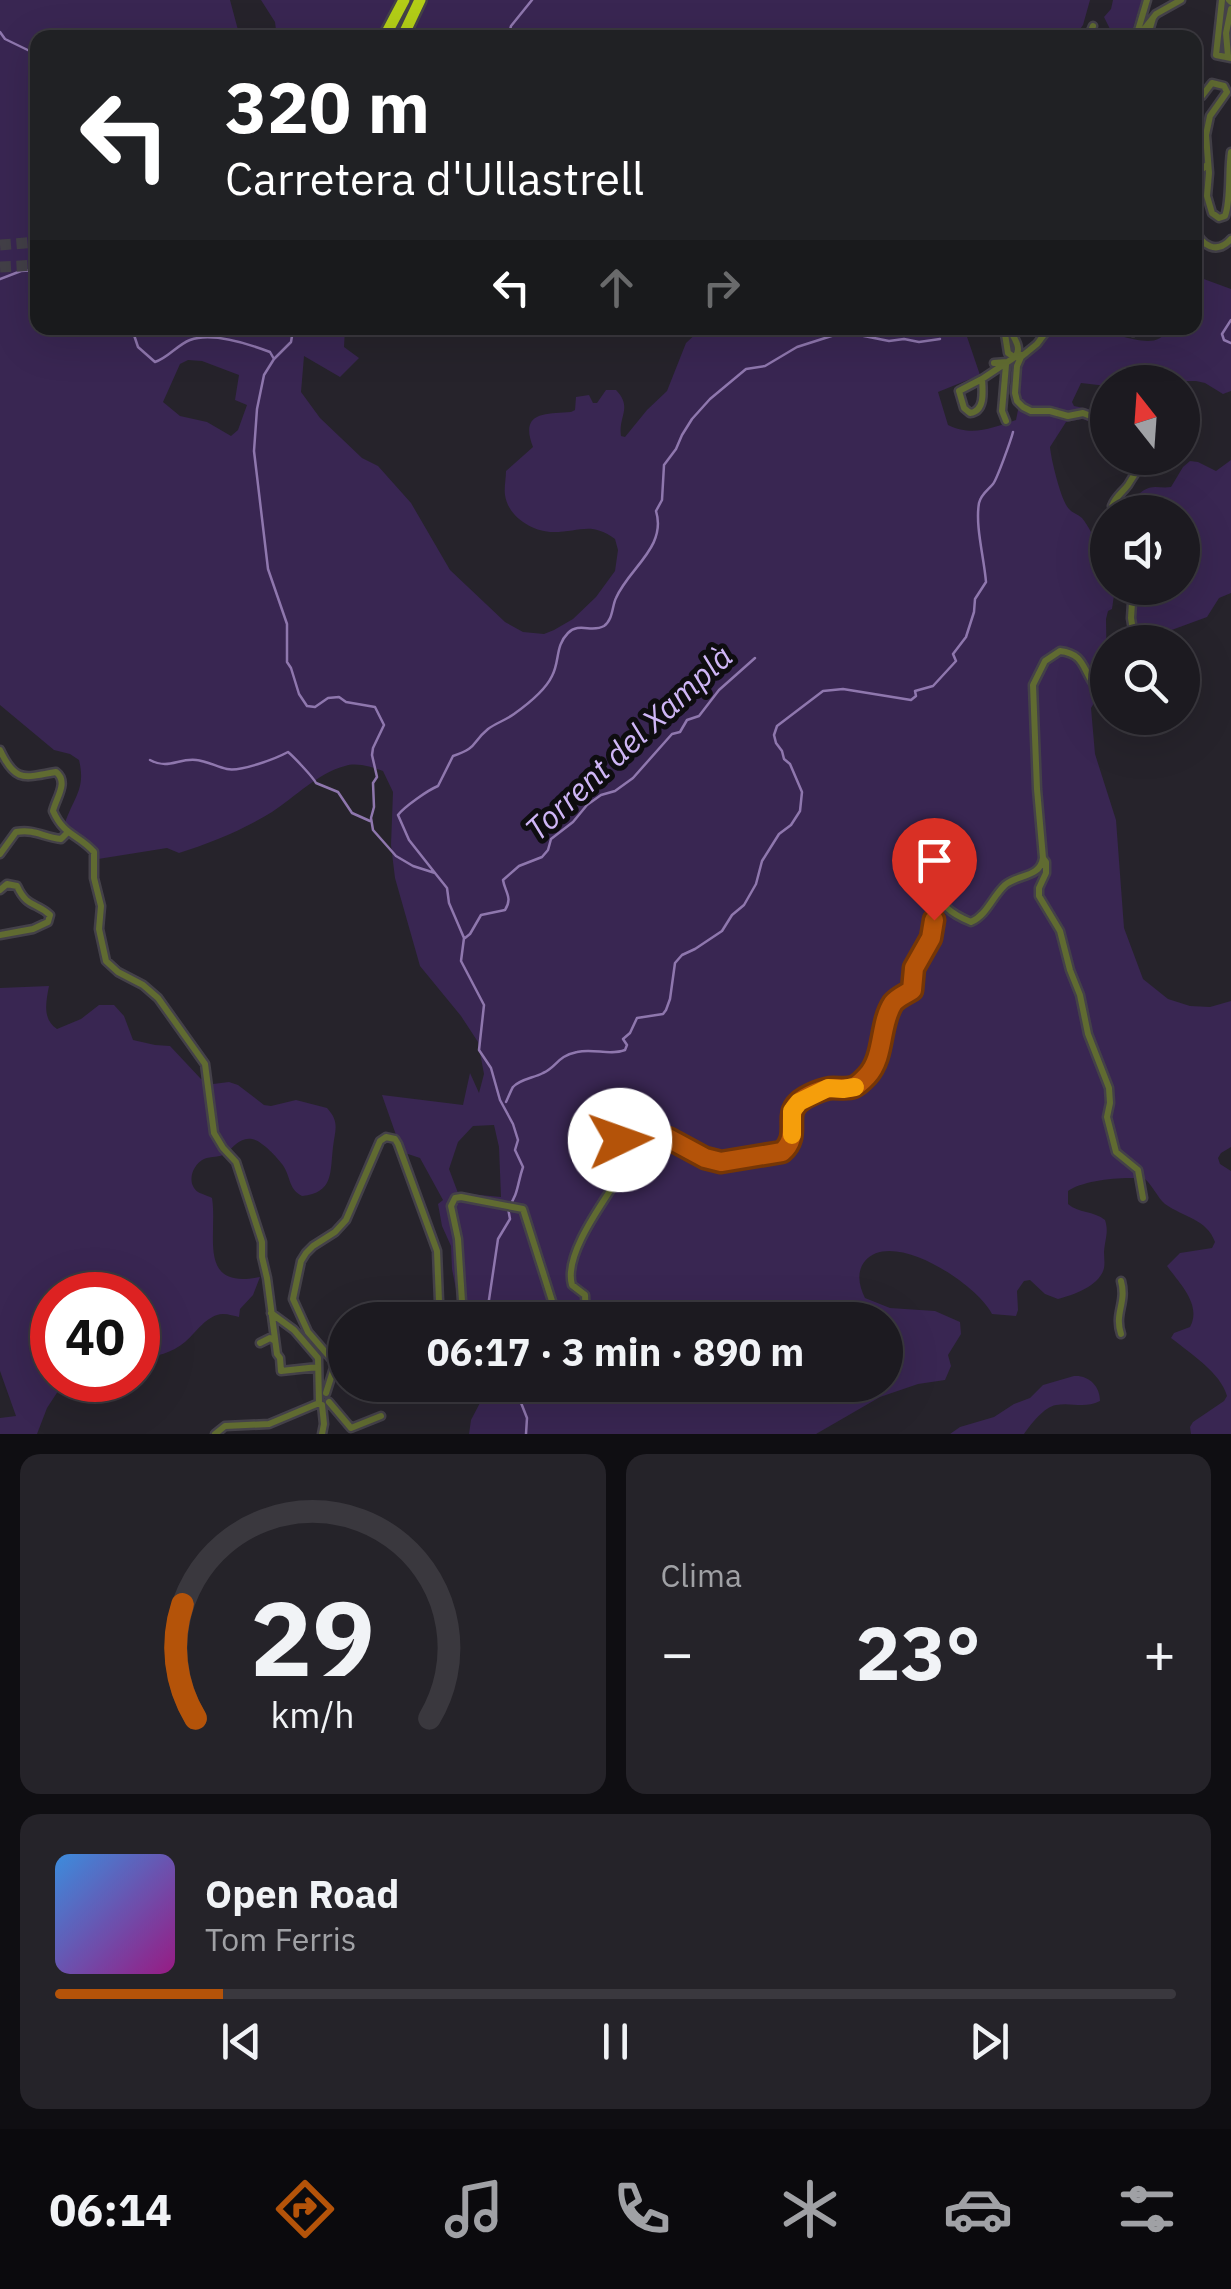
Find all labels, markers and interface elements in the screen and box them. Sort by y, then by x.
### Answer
text: 320 m [225,61,430,152]
icon: left [60,70,190,200]
text: Carretera d'Ullastrell [225,149,644,207]
icon: left [484,260,539,315]
icon: ahead [589,260,644,315]
icon: right [694,260,749,315]
north arrow [1090,365,1200,475]
map controls [1090,365,1200,735]
button: sound [1090,495,1200,605]
button: search [1090,625,1200,735]
water label: Torrent del Xamplà [516,635,741,849]
pin [892,818,977,921]
icon: arrive [907,833,962,888]
position arrow [568,1088,672,1192]
speed limit sign: 40 [30,1272,160,1402]
text: 06:17 · 3 min · 890 m [427,1327,804,1376]
text: Clima [661,1554,742,1596]
text: 29 [250,1569,375,1705]
text: 23° [856,1603,981,1701]
text: − [661,1617,694,1688]
text: + [1143,1617,1176,1688]
text: km/h [271,1691,355,1738]
text: Open Road [205,1869,399,1918]
text: Tom Ferris [205,1918,356,1960]
icon: previous [214,2014,269,2069]
icon: pause [588,2014,643,2069]
icon: next [962,2014,1017,2069]
icon: directions [270,2174,340,2244]
icon: music [439,2174,509,2244]
icon: phone [607,2174,677,2244]
icon: climate [775,2174,845,2244]
icon: car [943,2174,1013,2244]
icon: filters [1112,2174,1182,2244]
text: 06:14 [49,2180,172,2238]

